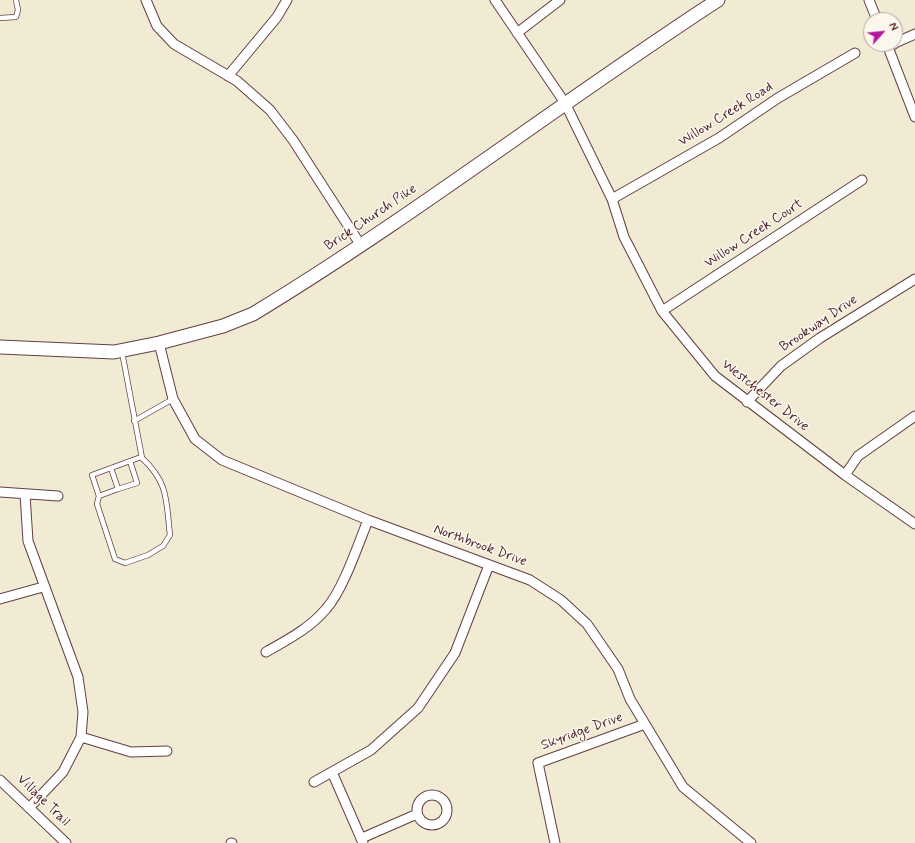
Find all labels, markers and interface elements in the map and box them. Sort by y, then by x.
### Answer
north arrow [863,12,903,52]
text: N [885,21,901,33]
street label: Willow Creek Road [676,79,776,151]
street label: Brick Church Pike [322,181,420,255]
street label: Willow Creek Court [702,196,806,272]
street label: Brookway Drive [777,292,861,356]
street label: Westchester Drive [718,357,812,435]
street label: Northbrook Drive [431,521,529,571]
street label: Skyridge Drive [539,709,625,755]
street label: Village Trail [13,772,73,830]

